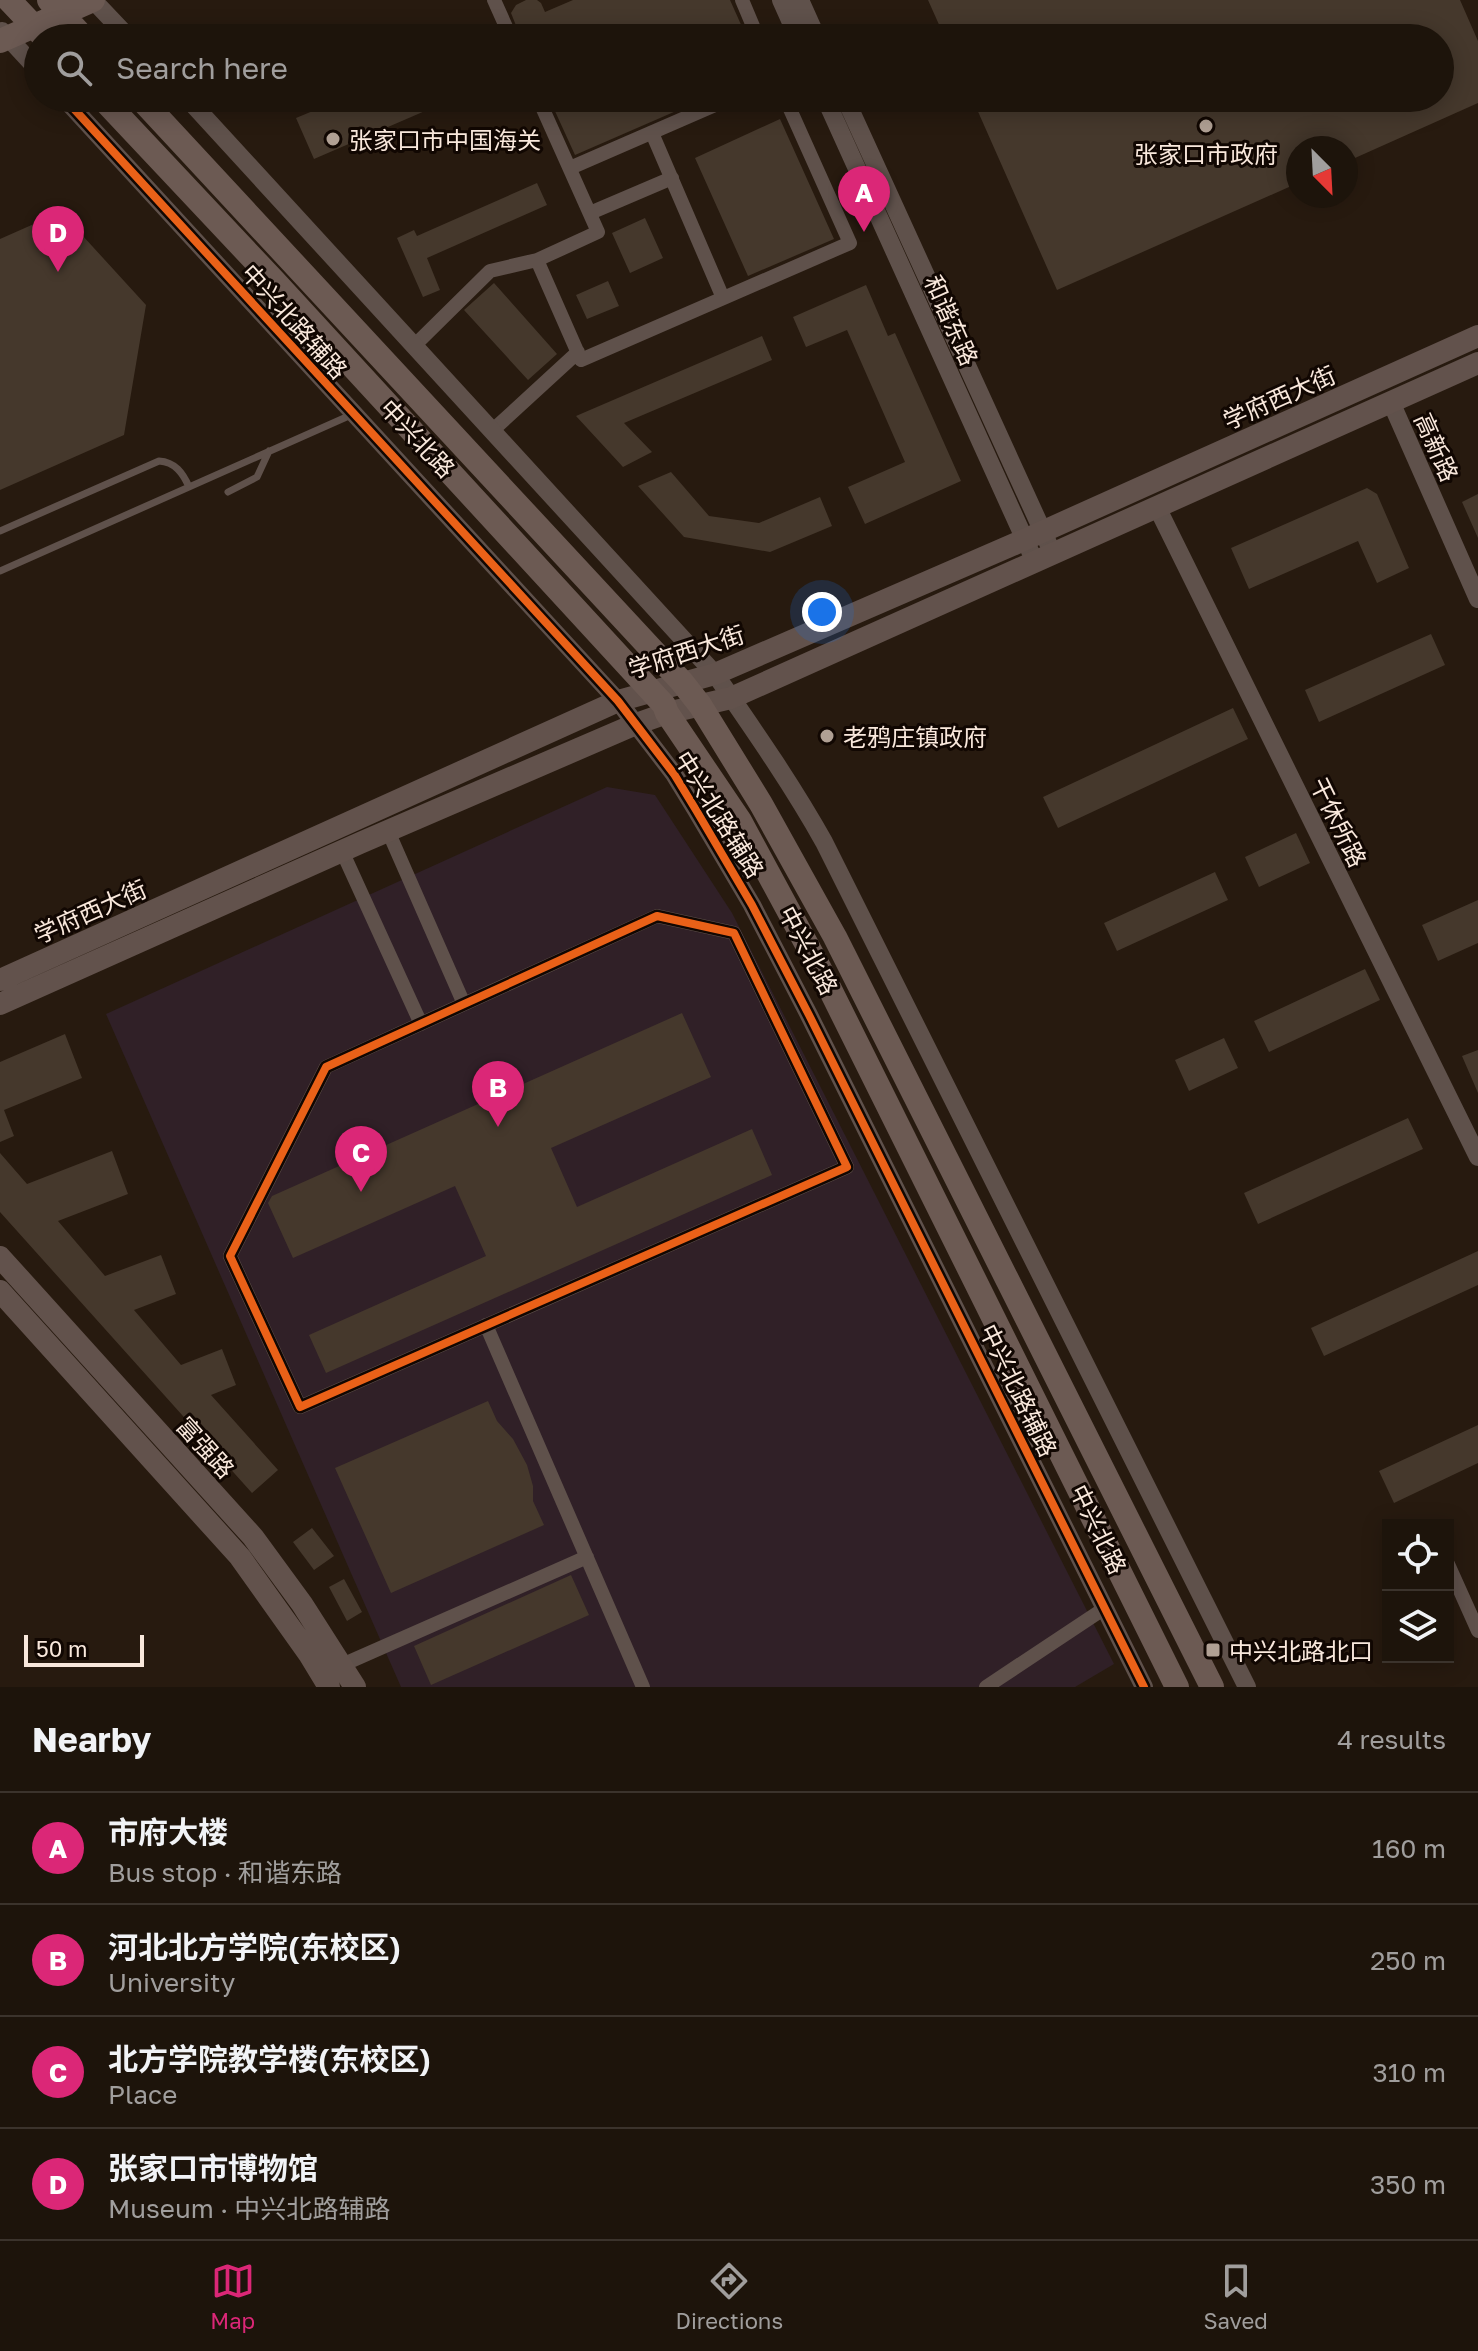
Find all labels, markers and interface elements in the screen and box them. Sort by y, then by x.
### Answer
search box [24,24,1454,112]
icon: search [52,46,96,90]
text: Search here [116,50,288,86]
marker: 张家口市政府 [1197,117,1215,135]
place label: 张家口市中国海关 [349,125,541,154]
marker: 张家口市中国海关 [324,130,342,148]
north arrow [1286,136,1358,208]
place label: 张家口市政府 [1134,139,1278,168]
pin: A [838,166,890,232]
pin: D [32,206,84,272]
street label: 中兴北路辅路 [236,258,354,384]
street label: 和谐东路 [919,270,985,370]
street label: 学府西大街 [1218,359,1340,435]
street label: 中兴北路 [375,393,461,483]
street label: 高新路 [1409,408,1465,486]
your location [802,592,842,632]
street label: 学府西大街 [624,619,748,683]
place label: 老鸦庄镇政府 [843,722,987,751]
marker: 老鸦庄镇政府 [818,727,836,745]
street label: 中兴北路辅路 [670,745,770,883]
street label: 干休所路 [1305,773,1373,871]
street label: 学府西大街 [29,873,151,949]
street label: 中兴北路 [774,901,844,999]
pin: B [472,1061,524,1127]
pin: C [335,1126,387,1192]
street label: 中兴北路辅路 [974,1319,1064,1461]
street label: 富强路 [171,1411,241,1483]
street label: 中兴北路 [1065,1480,1133,1578]
map controls [1382,1519,1454,1663]
button: locate [1382,1519,1454,1591]
button: layers [1382,1591,1454,1663]
scale bar [24,1631,144,1667]
text: 50 m [36,1635,87,1662]
place label: 中兴北路北口 [1229,1636,1373,1665]
marker: 中兴北路北口 [1204,1641,1222,1659]
text: Nearby [32,1719,152,1759]
text: 4 results [1337,1724,1446,1755]
text: 市府大楼 [108,1814,228,1850]
text: A [49,1833,67,1864]
text: 160 m [1372,1833,1446,1864]
text: Bus stop · 和谐东路 [108,1857,342,1888]
text: 河北北方学院(东校区) [108,1929,401,1965]
text: B [49,1945,67,1976]
text: 250 m [1370,1945,1446,1976]
text: University [108,1967,235,1998]
text: 北方学院教学楼(东校区) [108,2041,431,2077]
text: C [49,2057,67,2088]
text: 310 m [1373,2057,1446,2088]
text: Place [108,2079,177,2110]
text: 张家口市博物馆 [108,2150,318,2186]
text: D [49,2169,67,2200]
text: 350 m [1370,2169,1446,2200]
text: Museum · 中兴北路辅路 [108,2193,391,2224]
tab: Map [210,2259,255,2334]
tab: Directions [676,2259,783,2334]
tab: Saved [1204,2259,1268,2334]

